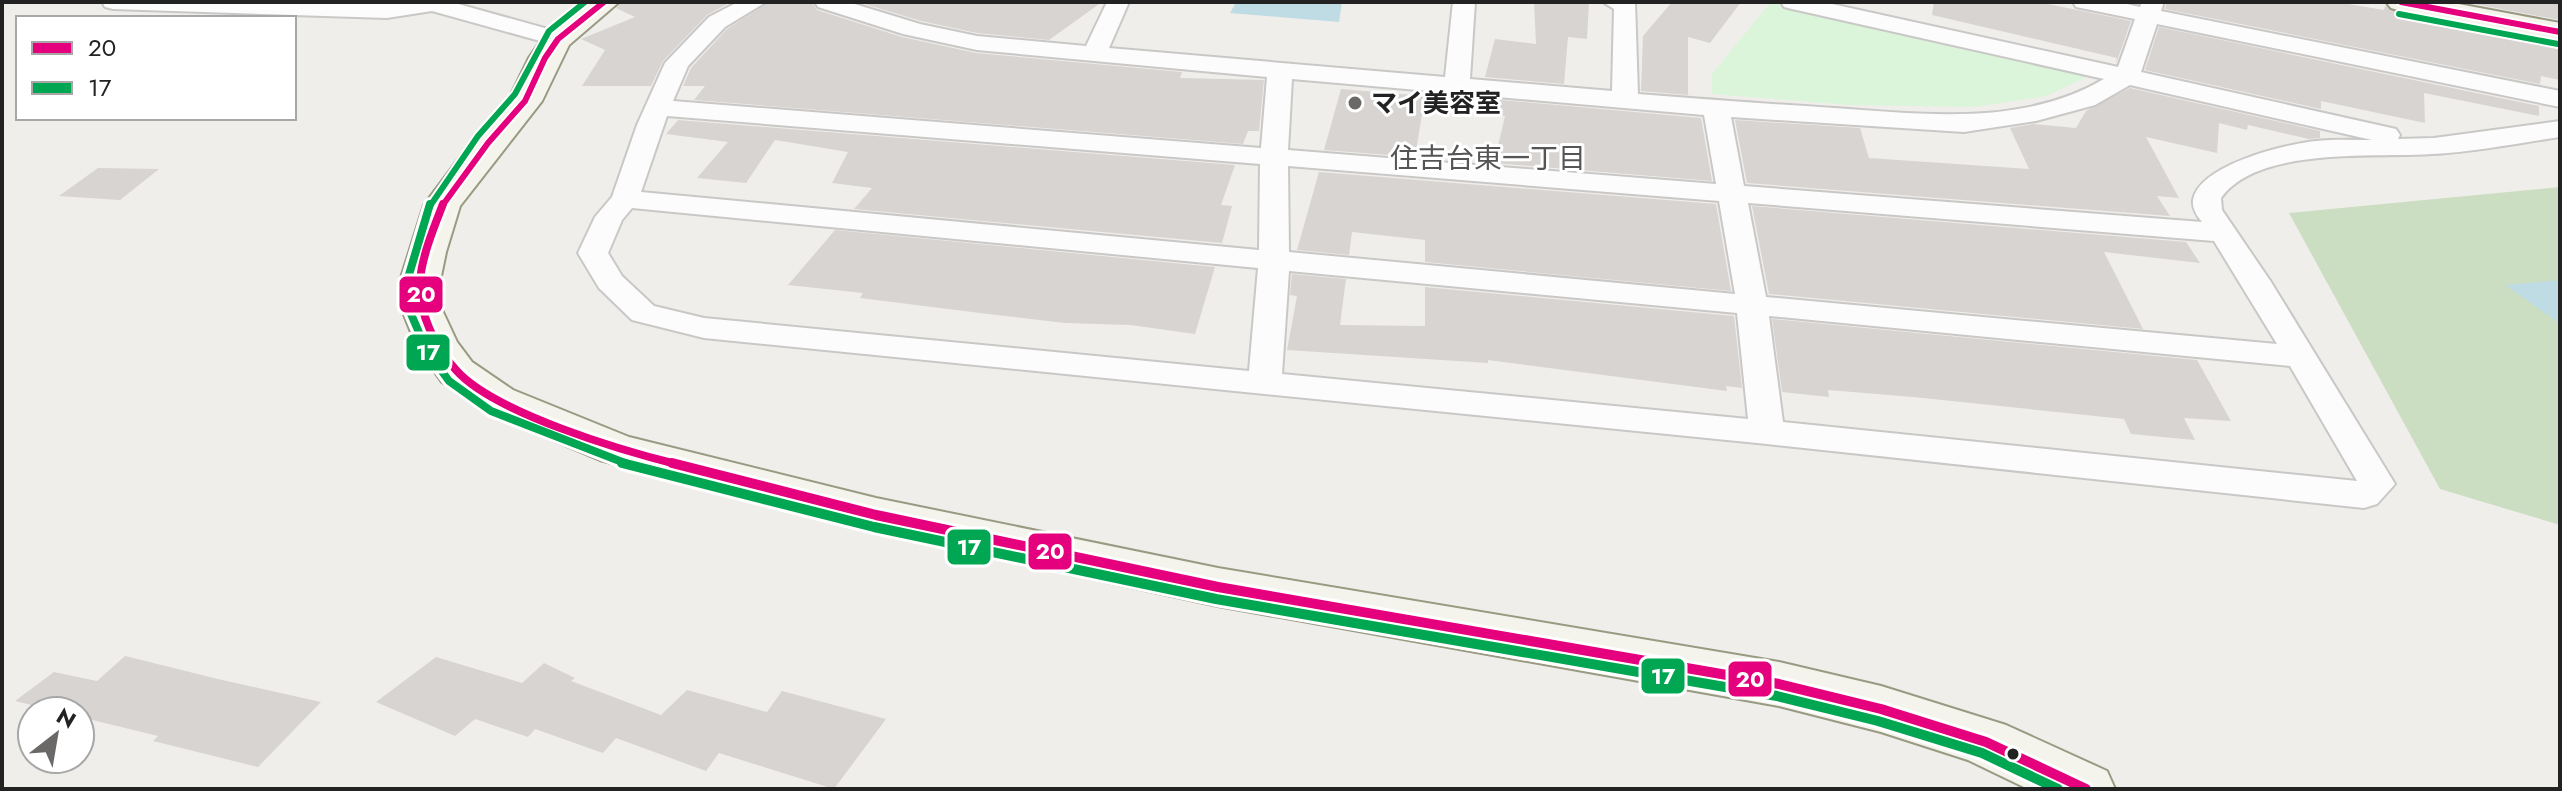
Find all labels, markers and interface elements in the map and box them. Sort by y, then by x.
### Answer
legend [16,16,296,120]
text: 20 [88,30,116,65]
text: 17 [88,70,112,105]
place label: マイ美容室 [1371,84,1501,122]
marker: マイ美容室 [1346,94,1364,112]
district label: 住吉台東一丁目 [1390,138,1586,179]
line badge: 20 [398,275,444,314]
text: 20 [407,278,436,310]
line badge: 17 [405,333,451,372]
text: 17 [416,336,441,368]
line badge: 17 [946,528,992,566]
text: 17 [957,531,982,563]
line badge: 20 [1027,532,1073,571]
text: 20 [1036,535,1065,567]
line badge: 17 [1640,657,1686,695]
text: 17 [1651,660,1676,692]
line badge: 20 [1727,660,1773,698]
text: 20 [1736,663,1765,695]
north arrow [16,695,96,775]
text: N [51,700,82,736]
unlabelled marker [2005,746,2021,762]

